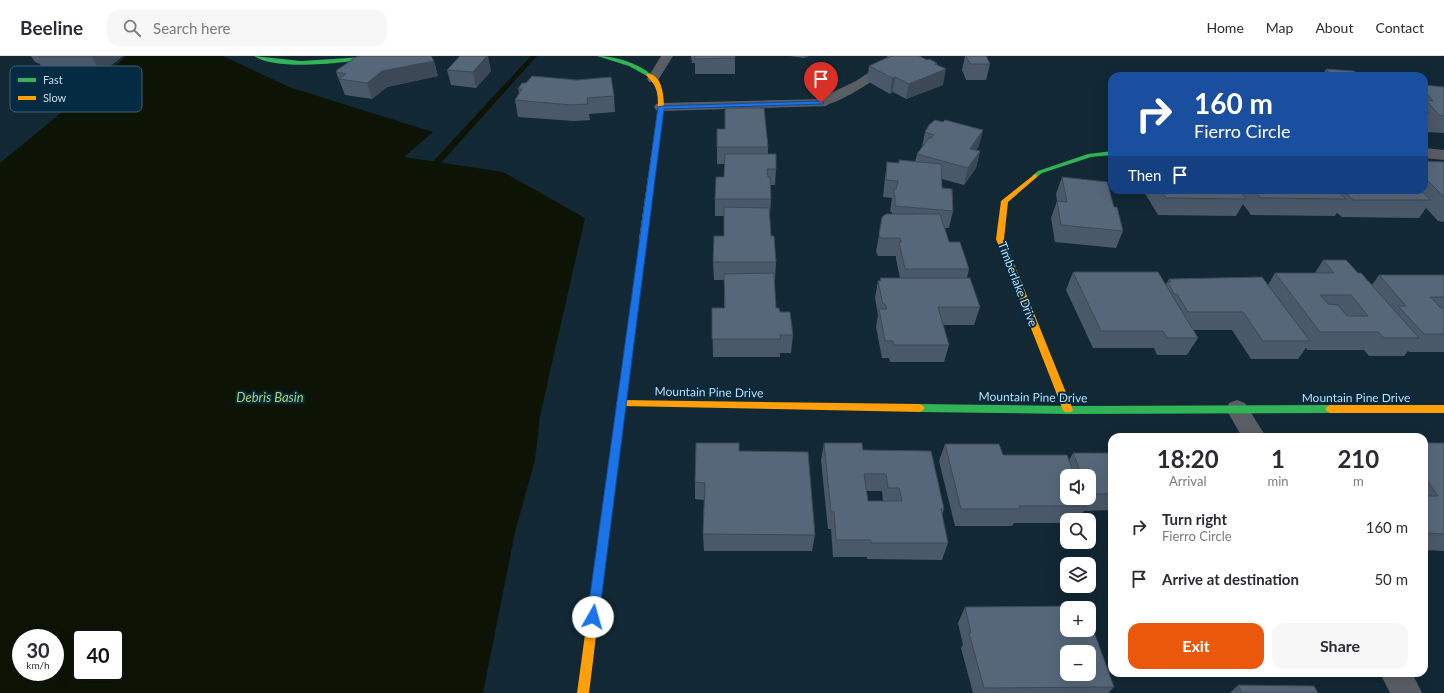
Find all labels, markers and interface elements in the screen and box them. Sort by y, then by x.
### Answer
search box [107,10,387,46]
text: Beeline [20,16,83,39]
icon: search [121,17,143,39]
text: Search here [153,19,230,37]
text: Home [1206,19,1244,36]
text: Map [1266,19,1293,36]
text: About [1315,19,1353,36]
text: Contact [1375,19,1424,36]
pin [804,62,838,103]
legend [10,66,142,112]
icon: arrive [810,68,832,90]
text: Fast [43,73,63,86]
text: 160 m [1194,86,1273,120]
icon: right [1128,88,1180,140]
text: Slow [43,91,67,104]
text: Fierro Circle [1194,120,1290,142]
icon: arrive [1169,164,1191,186]
text: Then [1128,166,1161,184]
street label: Timberlake Drive [995,239,1041,329]
street label: Mountain Pine Drive [655,384,763,400]
water label: Debris Basin [236,389,304,405]
street label: Mountain Pine Drive [979,389,1087,405]
street label: Mountain Pine Drive [1302,390,1410,405]
text: 18:20 [1157,444,1219,473]
text: 1 [1271,444,1285,473]
text: 210 [1337,444,1379,473]
map controls [1060,469,1096,681]
button: sound [1060,469,1096,505]
text: Arrival [1169,473,1206,489]
text: min [1268,473,1289,489]
text: m [1353,473,1364,489]
text: Turn right [1162,510,1227,528]
button: search [1060,513,1096,549]
icon: right [1128,516,1150,538]
text: 160 m [1366,518,1408,536]
text: Fierro Circle [1162,528,1232,544]
button: layers [1060,557,1096,593]
icon: arrive [1128,568,1150,590]
text: Arrive at destination [1162,570,1299,588]
text: 50 m [1374,570,1408,588]
position arrow [572,596,614,638]
button: + [1060,601,1096,637]
button: Exit [1128,623,1264,669]
button: Share [1272,623,1408,669]
speed limit sign: 40 [72,629,124,681]
text: 30 [26,638,50,662]
button: − [1060,645,1096,681]
text: km/h [26,659,50,671]

